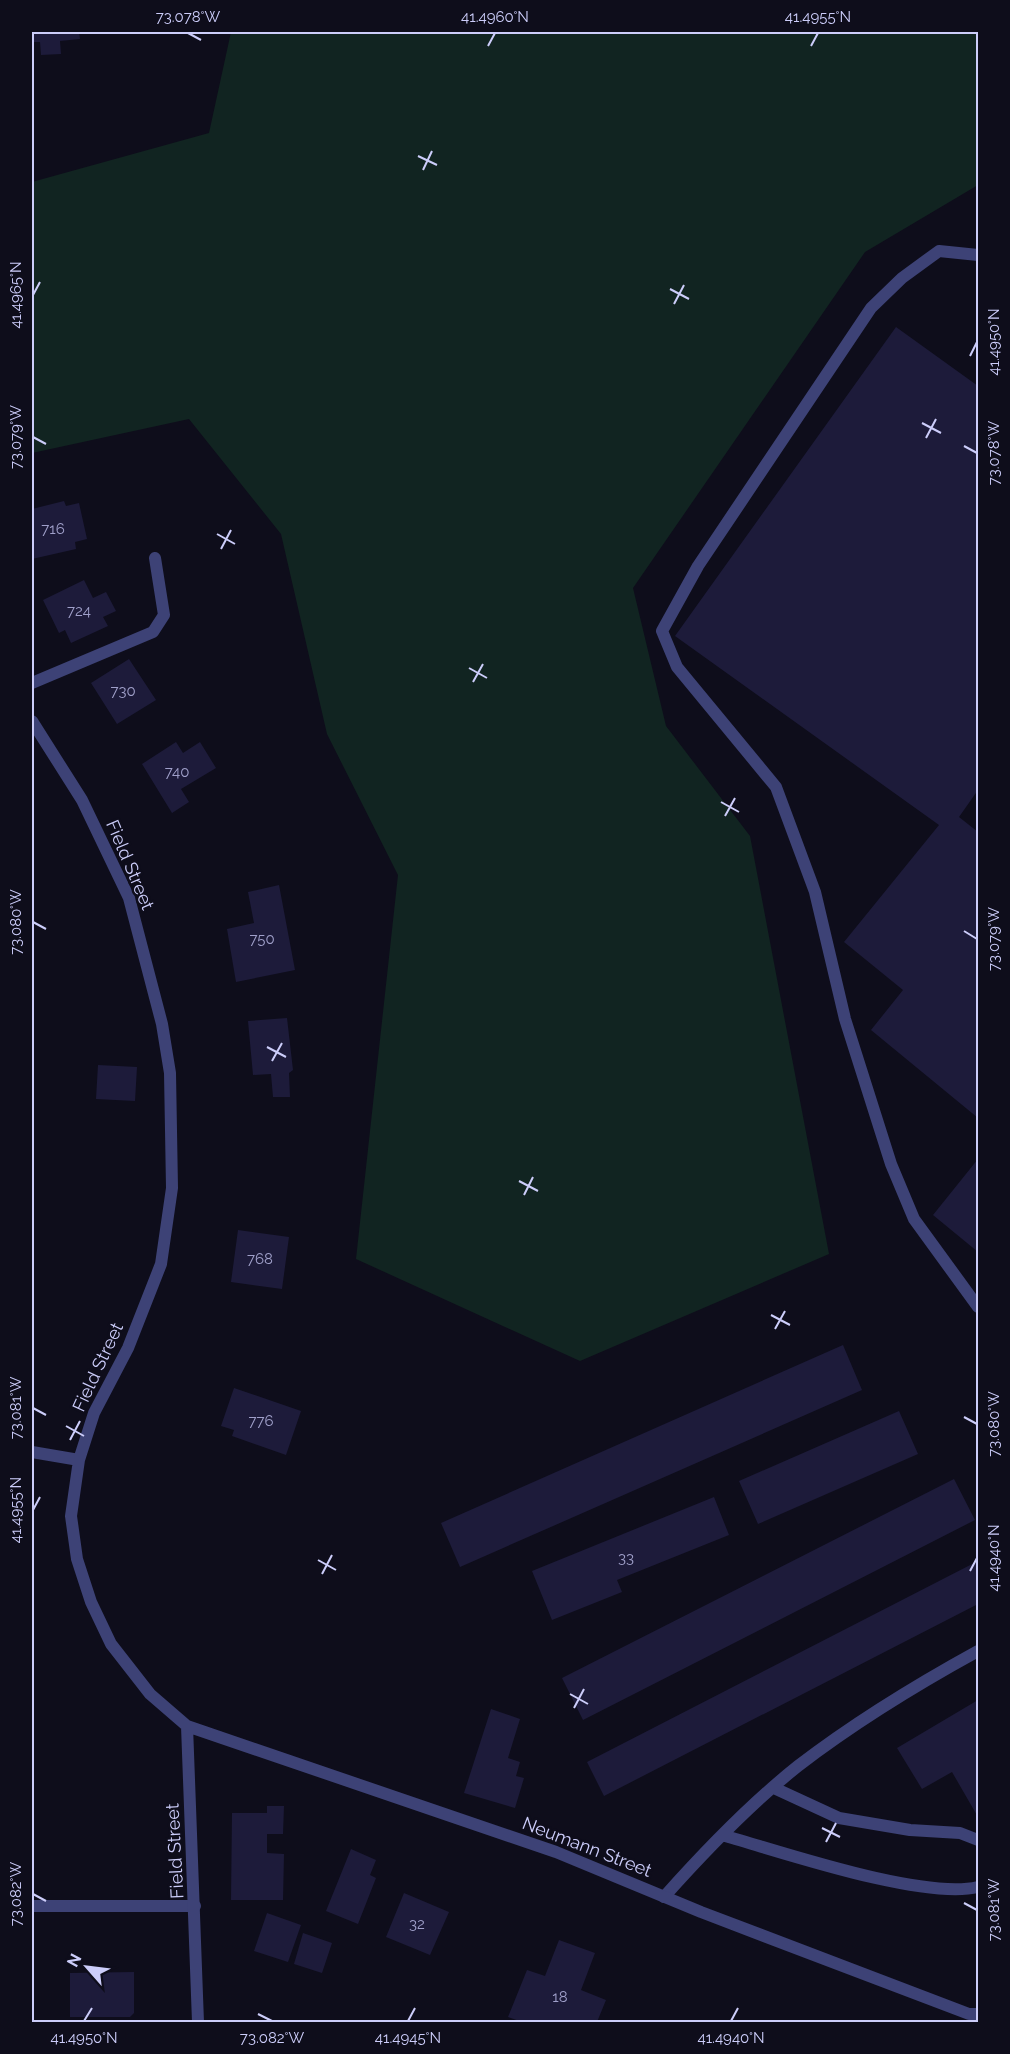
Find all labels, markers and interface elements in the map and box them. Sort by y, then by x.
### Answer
text: 73.078°W [156,8,221,26]
text: 41.4960°N [461,8,529,26]
text: 41.4955°N [785,8,851,26]
text: 41.4965°N [7,261,25,329]
text: 41.4950°N [985,308,1003,376]
text: 73.079°W [7,405,25,469]
text: 73.078°W [985,420,1003,485]
house number: 716 [41,520,65,538]
house number: 724 [67,602,91,620]
house number: 730 [110,682,136,700]
house number: 740 [165,763,189,781]
street label: Field Street [102,817,159,913]
text: 73.080°W [7,889,25,955]
text: 73.079°W [985,907,1003,971]
house number: 750 [249,930,275,948]
house number: 768 [247,1250,273,1268]
street label: Field Street [68,1319,127,1415]
text: 73.081°W [7,1376,25,1439]
text: 73.080°W [985,1391,1003,1457]
house number: 776 [248,1412,274,1430]
text: 41.4955°N [7,1477,25,1543]
text: 41.4940°N [985,1524,1003,1592]
house number: 33 [618,1549,634,1567]
street label: Field Street [162,1803,187,1899]
street label: Neumann Street [520,1812,655,1881]
text: 73.082°W [7,1862,25,1926]
text: 73.081°W [985,1878,1003,1941]
house number: 32 [409,1915,425,1933]
north arrow [57,1937,117,1997]
text: N [63,1950,85,1970]
house number: 18 [552,1988,568,2006]
text: 41.4950°N [50,2029,118,2047]
text: 73.082°W [240,2029,304,2047]
text: 41.4945°N [375,2029,441,2047]
text: 41.4940°N [697,2029,765,2047]

